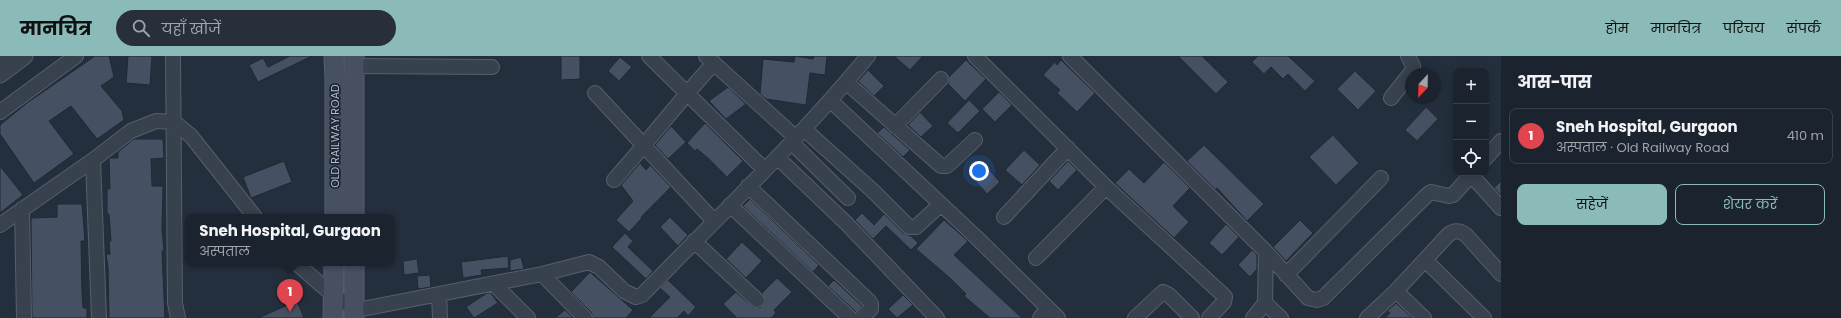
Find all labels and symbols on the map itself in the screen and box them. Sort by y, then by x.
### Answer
north arrow [1405,68,1441,104]
street label: OLD RAILWAY ROAD [327,84,343,188]
your location [969,161,989,181]
pin: 1 [277,279,303,312]

